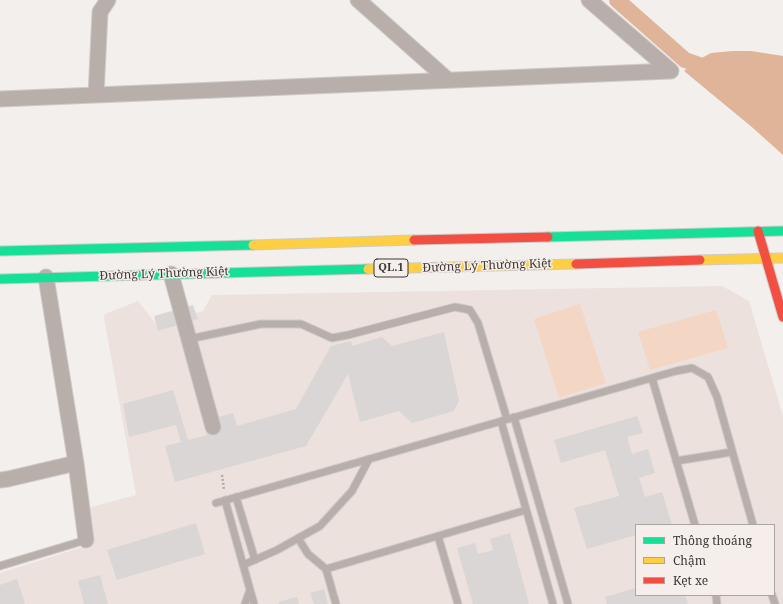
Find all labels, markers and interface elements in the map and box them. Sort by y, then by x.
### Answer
street label: Đường Lý Thường Kiệt [422,257,552,275]
road number: QL.1 [374,259,408,277]
street label: Đường Lý Thường Kiệt [99,265,229,283]
legend [635,524,775,596]
text: Thông thoáng [673,532,752,549]
text: Chậm [673,552,706,569]
text: Kẹt xe [673,572,708,589]

